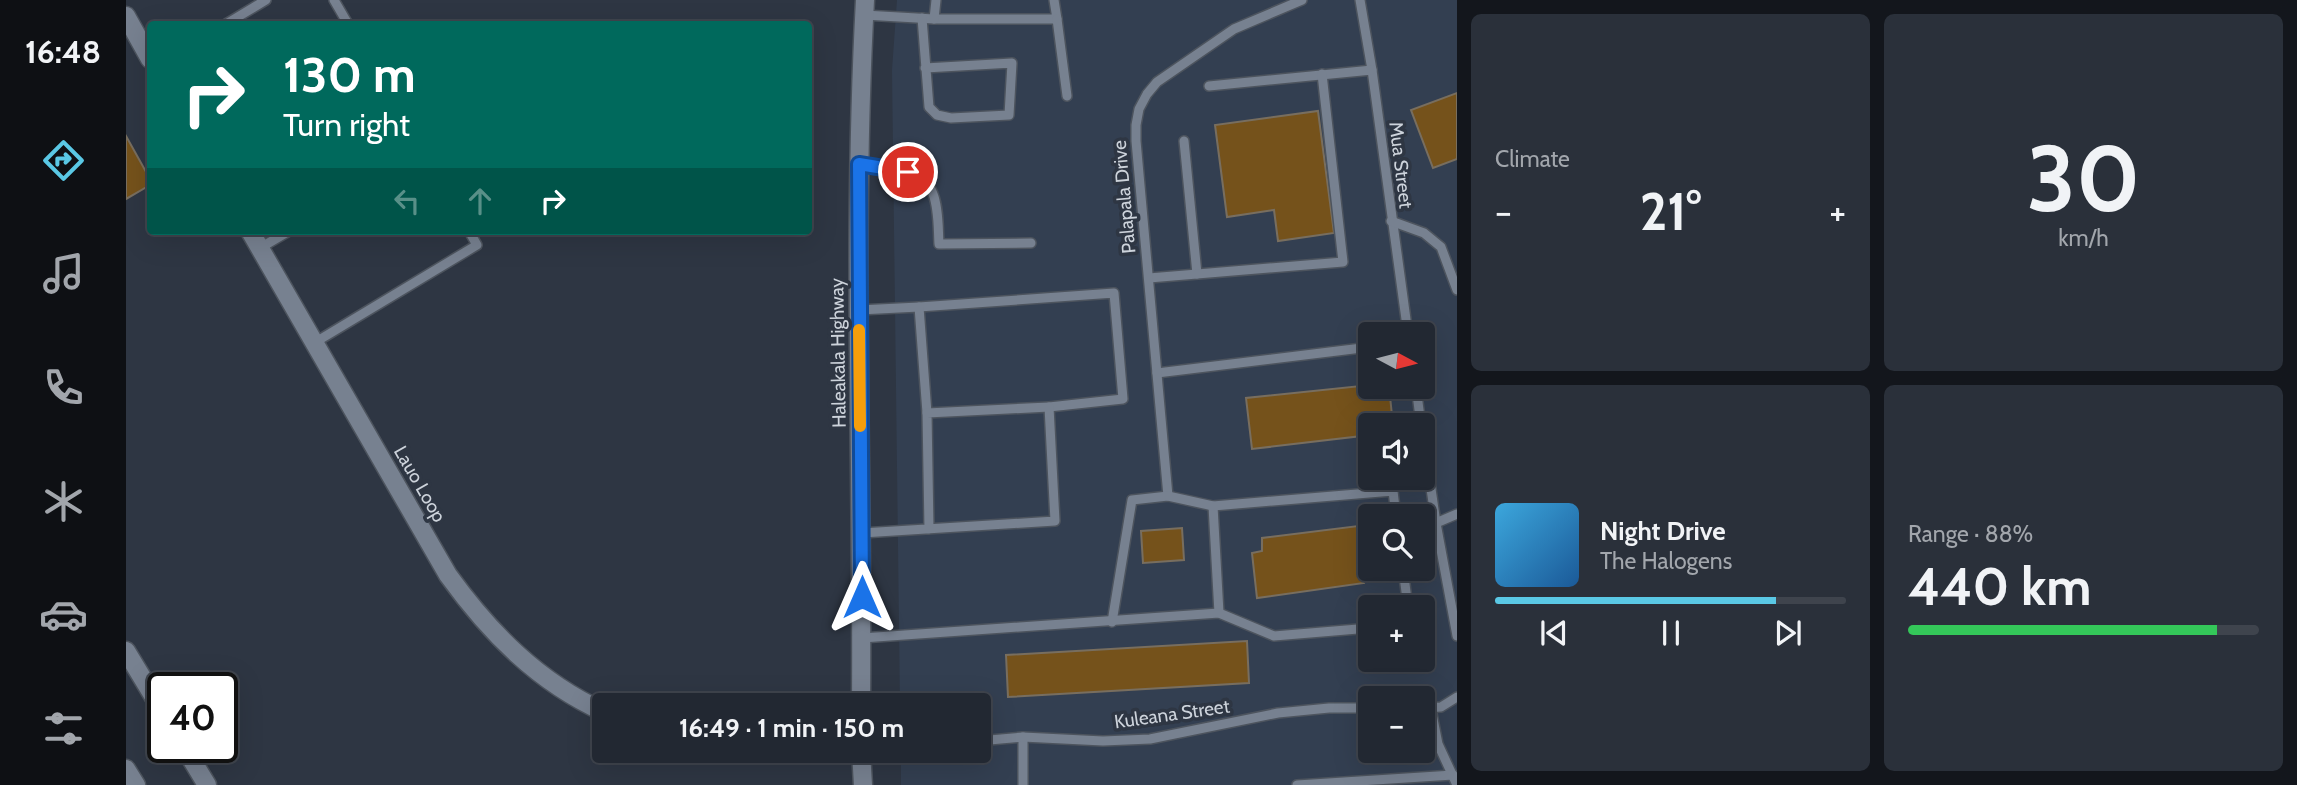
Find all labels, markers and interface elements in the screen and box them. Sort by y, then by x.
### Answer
text: 16:48 [25,32,101,71]
text: 130 m [283,45,416,104]
icon: right [168,49,259,140]
text: Turn right [283,105,410,144]
street label: Mua Street [1384,120,1418,210]
text: 30 [2027,123,2140,234]
icon: directions [39,136,88,185]
street label: Palapala Drive [1108,139,1140,255]
pin [878,142,938,202]
text: Climate [1495,145,1570,173]
icon: arrive [889,153,927,191]
text: 21° [1640,180,1701,243]
icon: left [388,182,426,220]
icon: ahead [461,182,499,220]
icon: right [534,182,572,220]
text: − [1495,188,1512,235]
text: + [1829,188,1846,235]
text: km/h [2058,224,2109,252]
icon: music [39,249,88,298]
street label: Haleakala Highway [825,277,851,428]
north arrow [1358,322,1435,399]
map controls [1358,322,1435,763]
icon: phone [39,363,88,412]
button: sound [1358,413,1435,490]
street label: Lauo Loop [389,442,451,526]
icon: climate [39,477,88,526]
button: search [1358,504,1435,581]
text: Night Drive [1600,515,1726,547]
text: Range · 88% [1908,520,2033,548]
text: The Halogens [1600,547,1732,575]
text: 440 km [1908,555,2091,618]
position arrow [825,560,899,634]
icon: car [39,590,88,639]
button: + [1358,595,1435,672]
icon: previous [1535,614,1573,652]
icon: pause [1652,614,1690,652]
icon: next [1769,614,1807,652]
speed limit sign: 40 [147,672,238,763]
button: − [1358,686,1435,763]
street label: Kuleana Street [1113,694,1232,733]
icon: filters [39,704,88,753]
text: 16:49 · 1 min · 150 m [679,712,904,744]

